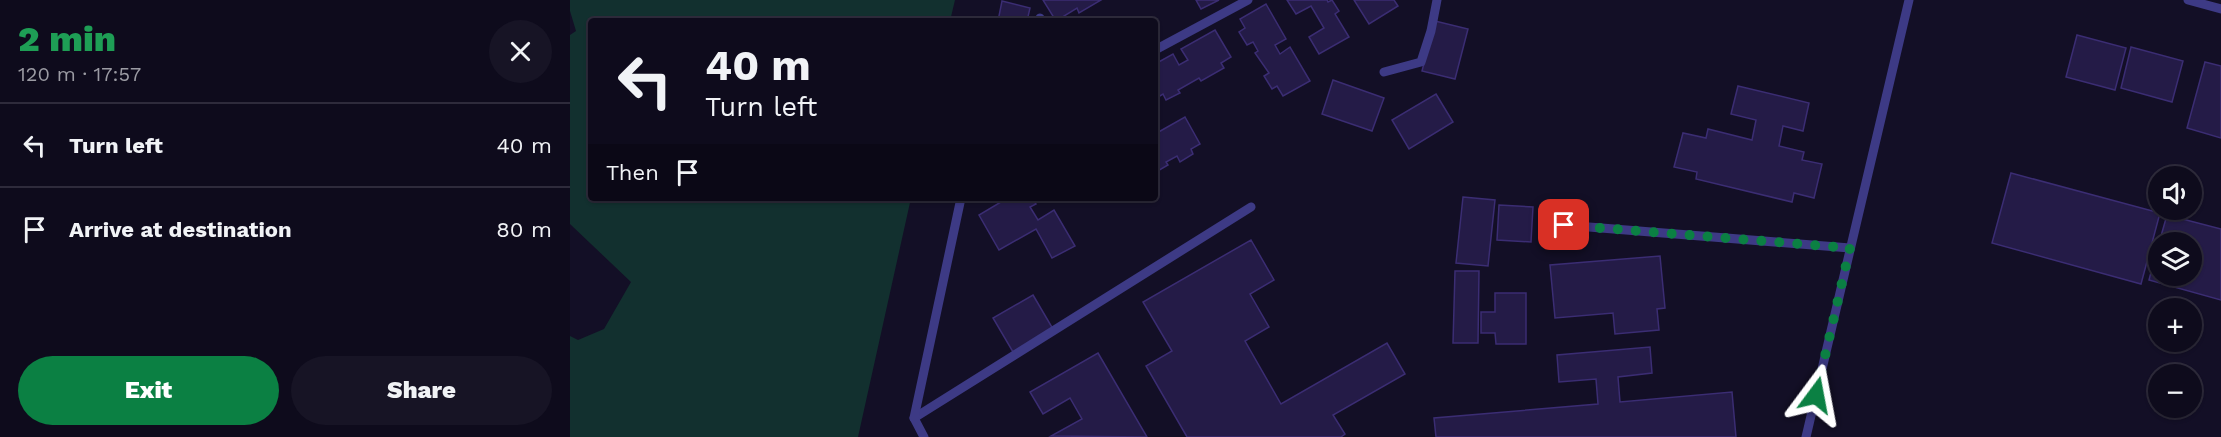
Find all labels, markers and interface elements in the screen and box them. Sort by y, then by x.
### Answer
text: 2 min [18,18,116,60]
button: close [489,20,552,83]
text: 40 m [705,41,811,90]
icon: left [606,42,684,120]
text: 120 m · 17:57 [18,62,141,86]
text: Turn left [705,91,817,123]
icon: left [18,129,51,162]
text: Turn left [69,133,163,158]
text: 40 m [496,133,552,158]
icon: arrive [671,156,704,189]
text: Then [606,160,659,185]
map controls [2148,166,2202,418]
button: sound [2148,166,2202,220]
pin [1538,199,1589,250]
icon: arrive [1547,208,1580,241]
icon: arrive [18,213,51,246]
text: Arrive at destination [69,217,292,242]
text: 80 m [496,217,552,242]
button: layers [2148,232,2202,286]
button: + [2148,298,2202,352]
button: Exit [18,356,279,425]
button: Share [291,356,552,425]
position arrow [1784,363,1848,427]
button: − [2148,364,2202,418]

